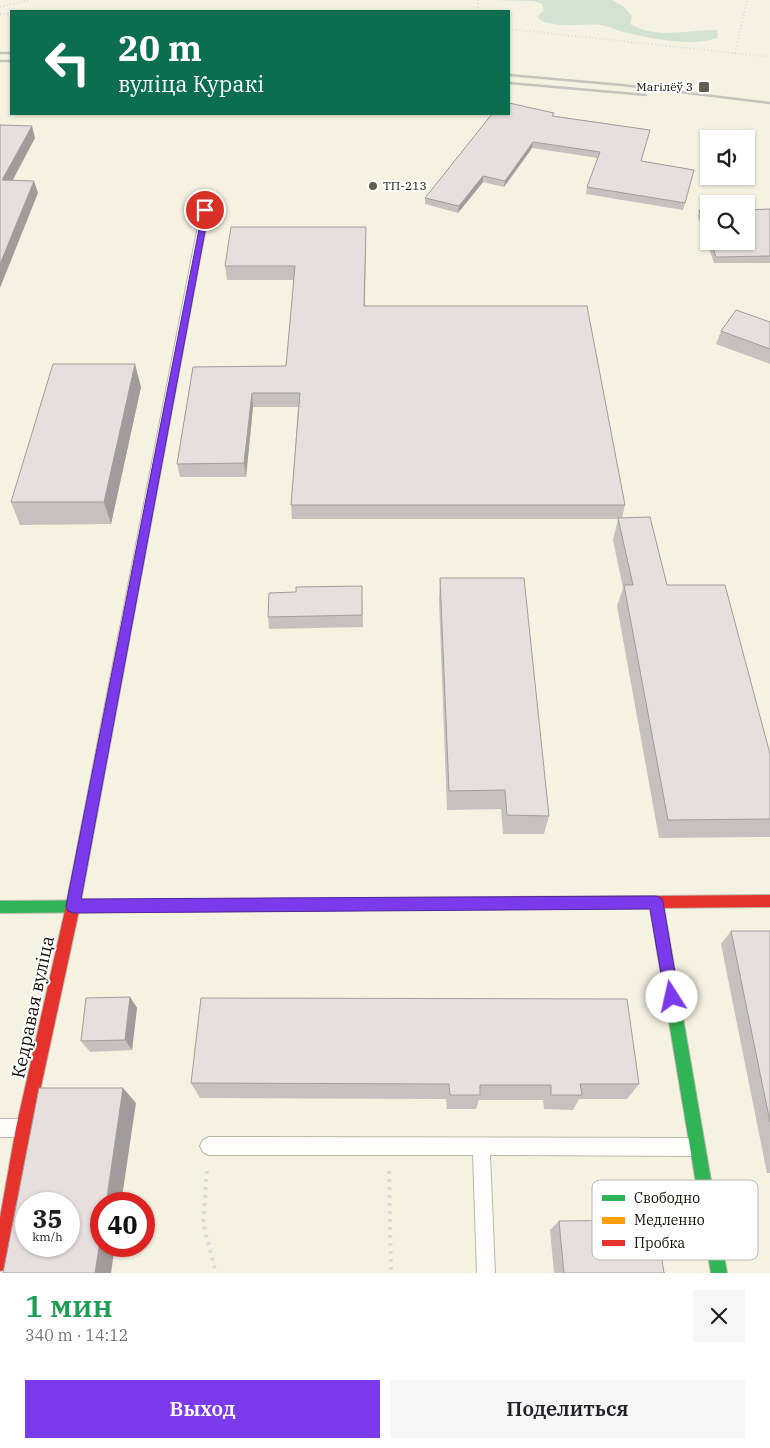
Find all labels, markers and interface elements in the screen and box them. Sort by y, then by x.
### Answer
text: 20 m [118,25,202,71]
icon: left [35,30,100,95]
text: вуліца Куракі [118,69,264,98]
place label: Магілёў 3 [636,79,693,94]
marker: Магілёў 3 [697,80,711,94]
map controls [700,130,755,250]
button: sound [700,130,755,185]
place label: ТП-213 [383,178,427,193]
marker: ТП-213 [367,180,379,192]
pin [184,189,226,231]
button: search [700,195,755,250]
icon: arrive [191,196,219,224]
street label: Кедравая вуліца [6,933,59,1080]
position arrow [645,970,697,1022]
legend [592,1180,758,1260]
text: Свободно [634,1189,700,1207]
speed limit sign: 40 [90,1192,155,1257]
text: 35 [32,1202,63,1235]
text: Медленно [634,1211,705,1229]
text: km/h [32,1229,63,1244]
text: Пробка [634,1234,685,1252]
text: 1 мин [25,1286,113,1325]
button: close [693,1290,745,1342]
text: 340 m · 14:12 [25,1325,128,1345]
button: Выход [25,1380,380,1438]
button: Поделиться [390,1380,745,1438]

